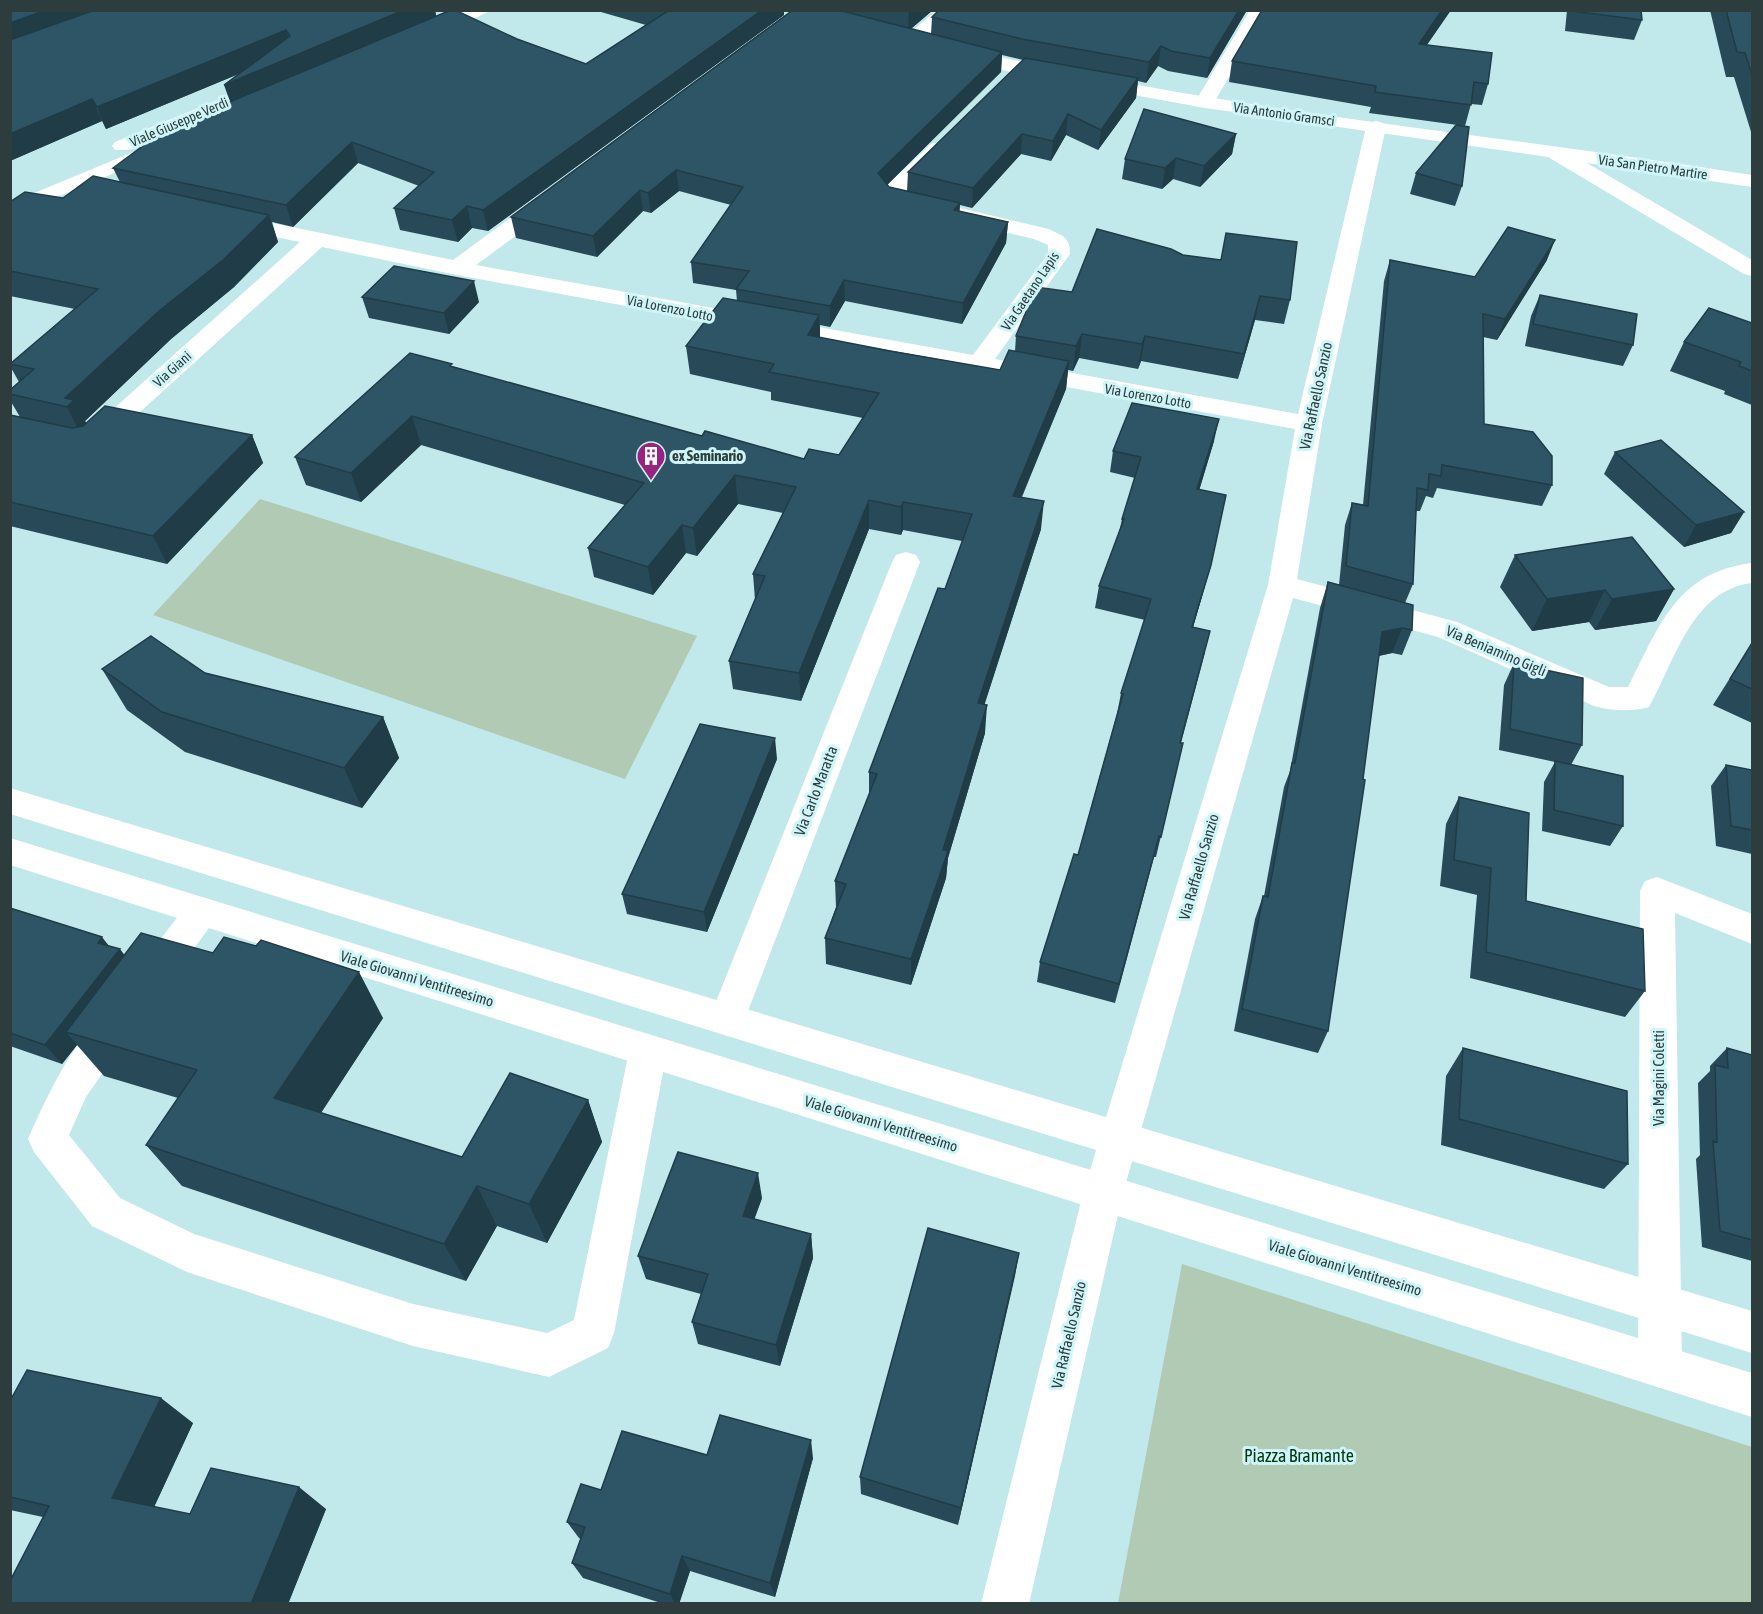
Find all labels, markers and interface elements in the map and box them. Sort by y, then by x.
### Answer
street label: Viale Giuseppe Verdi [127,94,231,150]
street label: Via Antonio Gramsci [1232,99,1336,129]
street label: Via San Pietro Martire [1597,151,1709,183]
street label: Via Gaetano Lapis [998,249,1062,333]
street label: Via Lorenzo Lotto [625,292,715,324]
street label: Via Raffaello Sanzio [1296,341,1335,451]
street label: Via Giani [150,348,194,390]
street label: Via Lorenzo Lotto [1103,381,1193,411]
building icon: ex Seminario [635,440,667,482]
place label: ex Seminario [672,447,743,464]
street label: Via Beniamino Gigli [1443,622,1549,679]
street label: Via Carlo Maratta [791,744,840,838]
street label: Via Raffaello Sanzio [1175,812,1222,922]
street label: Viale Giovanni Ventitreesimo [338,947,496,1010]
street label: Via Magini Coletti [1650,1030,1667,1126]
street label: Viale Giovanni Ventitreesimo [802,1092,960,1155]
street label: Viale Giovanni Ventitreesimo [1266,1236,1424,1299]
street label: Via Raffaello Sanzio [1048,1280,1089,1390]
park label: Piazza Bramante [1244,1445,1354,1466]

